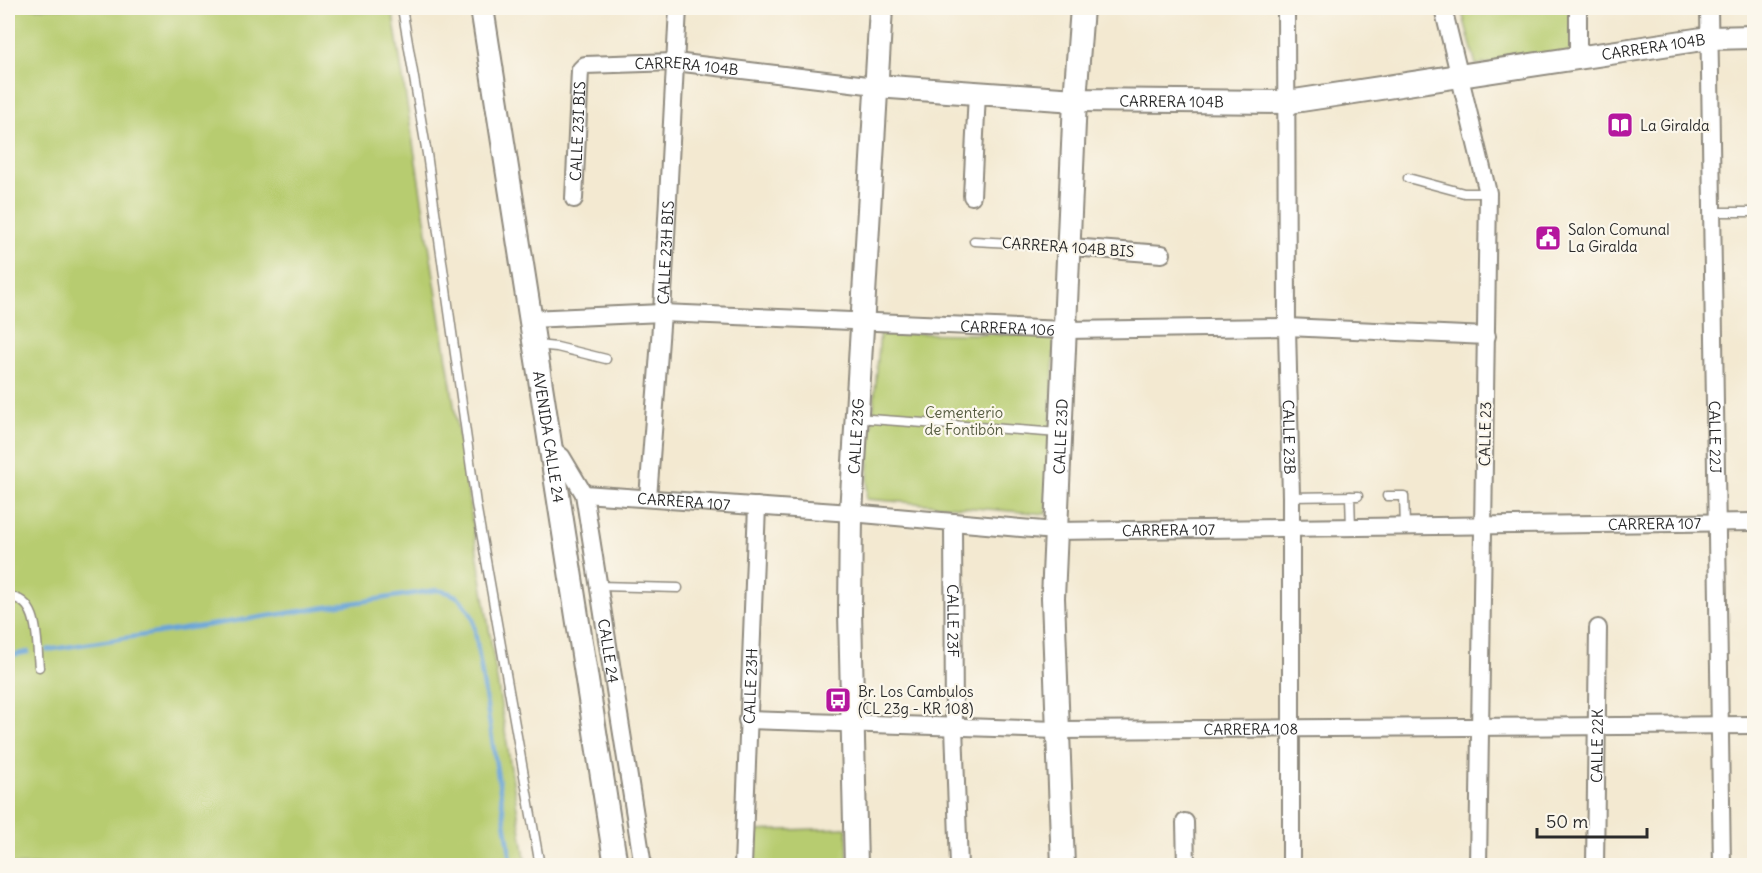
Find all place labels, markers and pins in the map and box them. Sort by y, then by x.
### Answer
library icon: La Giralda [1605,110,1635,140]
place label: La Giralda [1640,116,1710,135]
place label: Salon Comunal La Giralda [1568,220,1670,256]
public building icon: Salon Comunal La Giralda [1533,223,1563,253]
place label: Br. Los Cambulos (CL 23g - KR 108) [858,682,974,718]
bus stop icon: Br. Los Cambulos (CL 23g - KR 108) [823,685,853,715]

